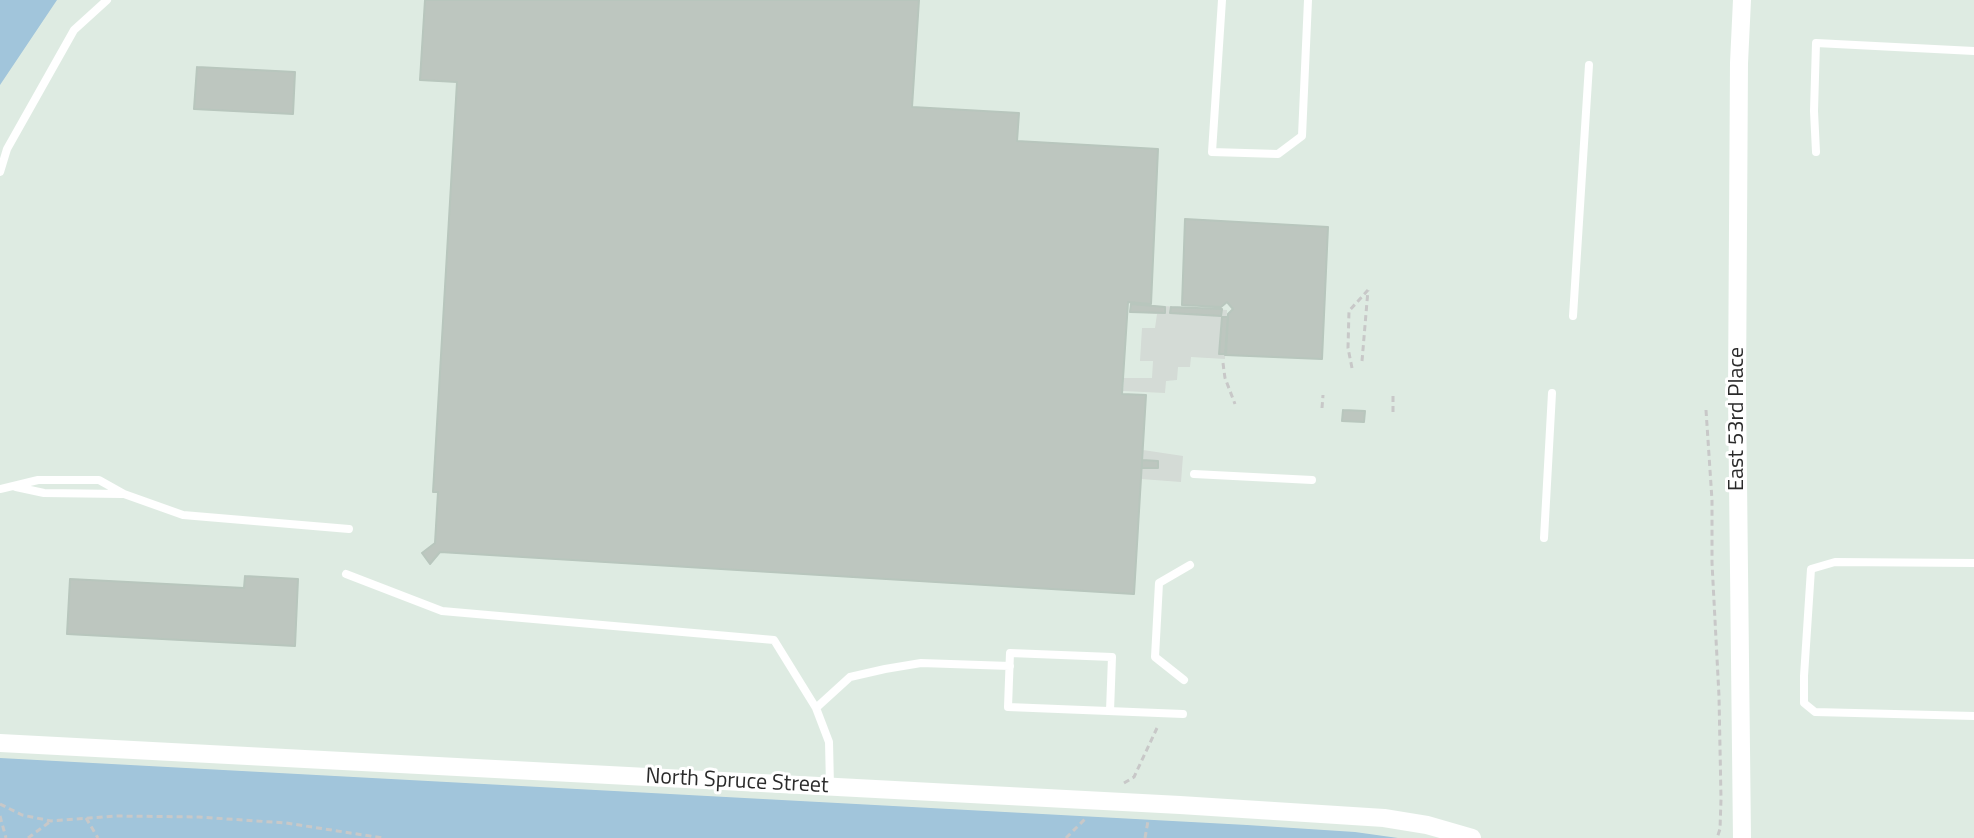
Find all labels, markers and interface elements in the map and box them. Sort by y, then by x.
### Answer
street label: East 53rd Place [1725,347,1751,491]
street label: North Spruce Street [645,764,829,800]

